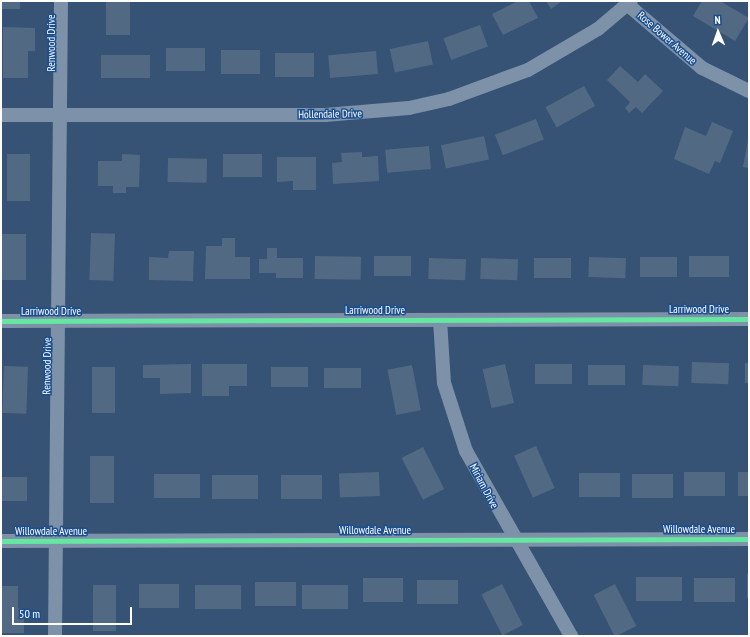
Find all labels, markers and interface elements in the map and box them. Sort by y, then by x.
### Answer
street label: Rose Bower Avenue [635,9,699,67]
north arrow [698,12,738,52]
text: N [714,13,721,27]
street label: Renwood Drive [44,14,58,72]
street label: Hollendale Drive [298,107,362,121]
street label: Larriwood Drive [669,302,729,316]
street label: Larriwood Drive [345,303,405,317]
street label: Larriwood Drive [21,304,81,318]
street label: Renwood Drive [40,337,54,395]
street label: Miriam Drive [467,461,501,511]
street label: Willowdale Avenue [663,522,735,536]
street label: Willowdale Avenue [339,523,411,537]
street label: Willowdale Avenue [15,524,87,538]
scale bar [14,599,134,625]
text: 50 m [19,606,40,621]

